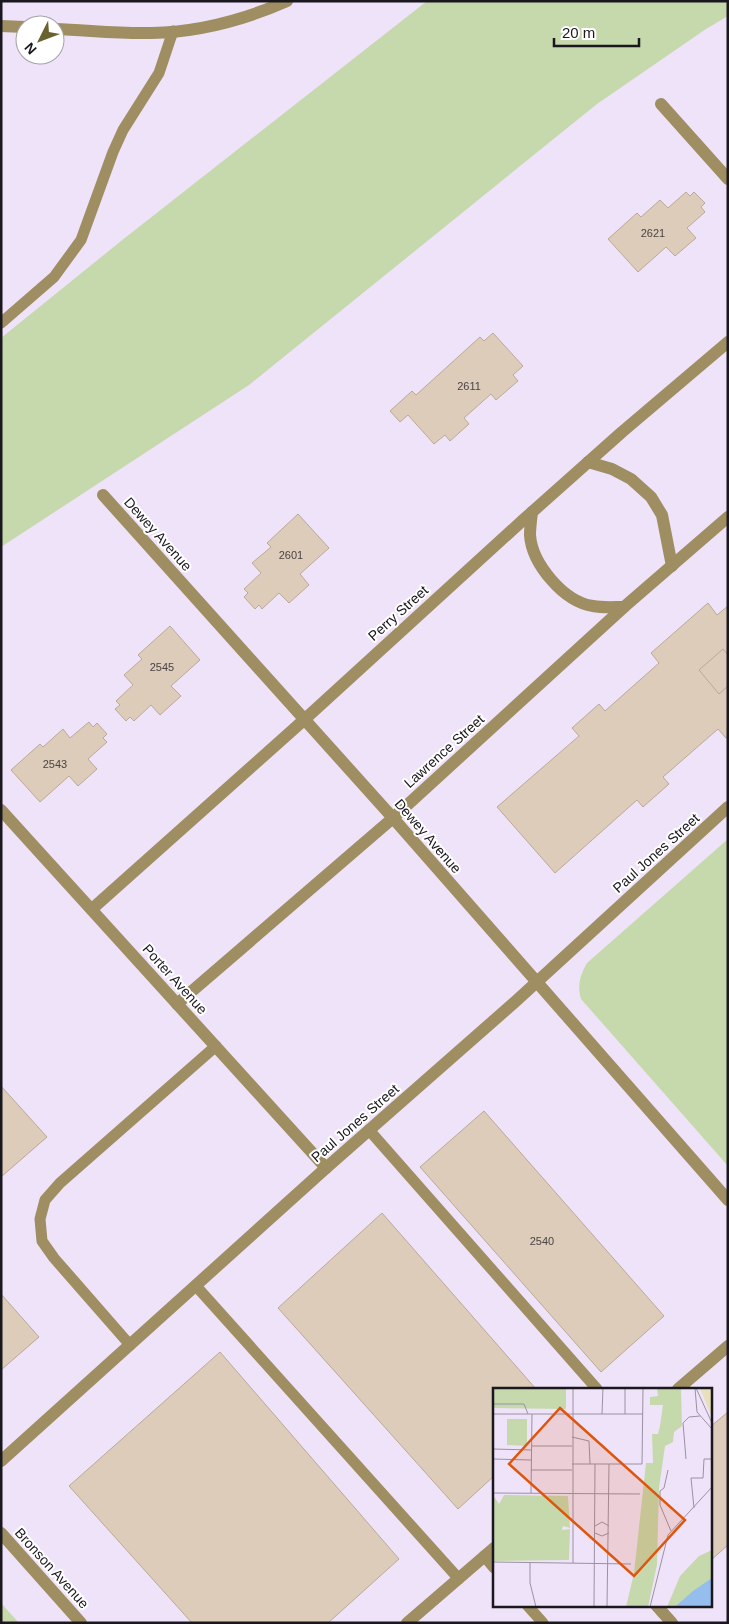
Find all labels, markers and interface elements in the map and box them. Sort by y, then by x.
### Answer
north arrow [15,15,65,65]
scale bar [554,15,639,47]
text: 20 m [562,24,595,41]
text: N [21,40,40,58]
house number: 2621 [641,227,665,239]
house number: 2611 [457,380,481,392]
street label: Dewey Avenue [121,494,195,574]
house number: 2601 [279,549,303,561]
street label: Perry Street [365,582,431,644]
house number: 2545 [150,661,174,673]
street label: Lawrence Street [401,711,487,791]
house number: 2543 [43,758,67,770]
street label: Dewey Avenue [391,796,465,877]
street label: Paul Jones Street [610,810,702,896]
street label: Porter Avenue [139,941,211,1017]
street label: Paul Jones Street [308,1081,402,1165]
house number: 2540 [530,1235,554,1247]
inset map [493,1388,712,1606]
street label: Bronson Avenue [12,1525,92,1612]

